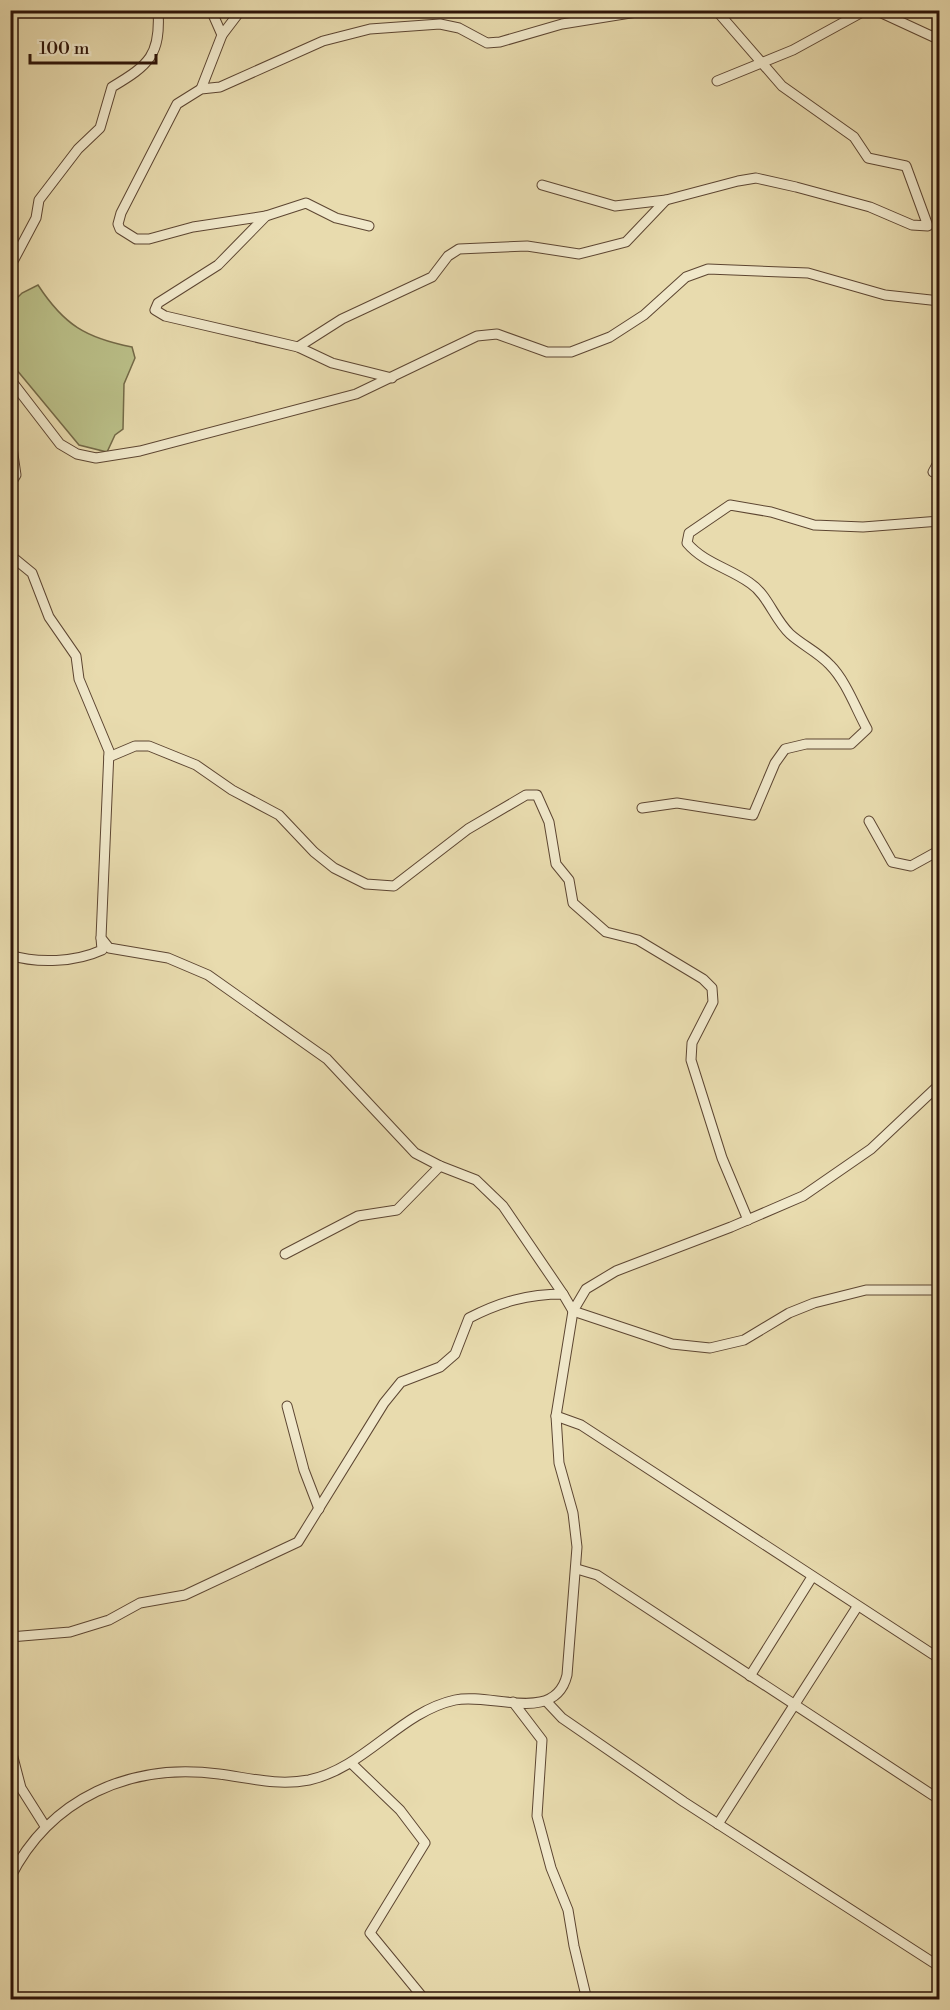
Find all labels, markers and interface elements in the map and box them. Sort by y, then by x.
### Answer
scale bar [30,27,156,65]
text: 100 m [39,37,90,60]

